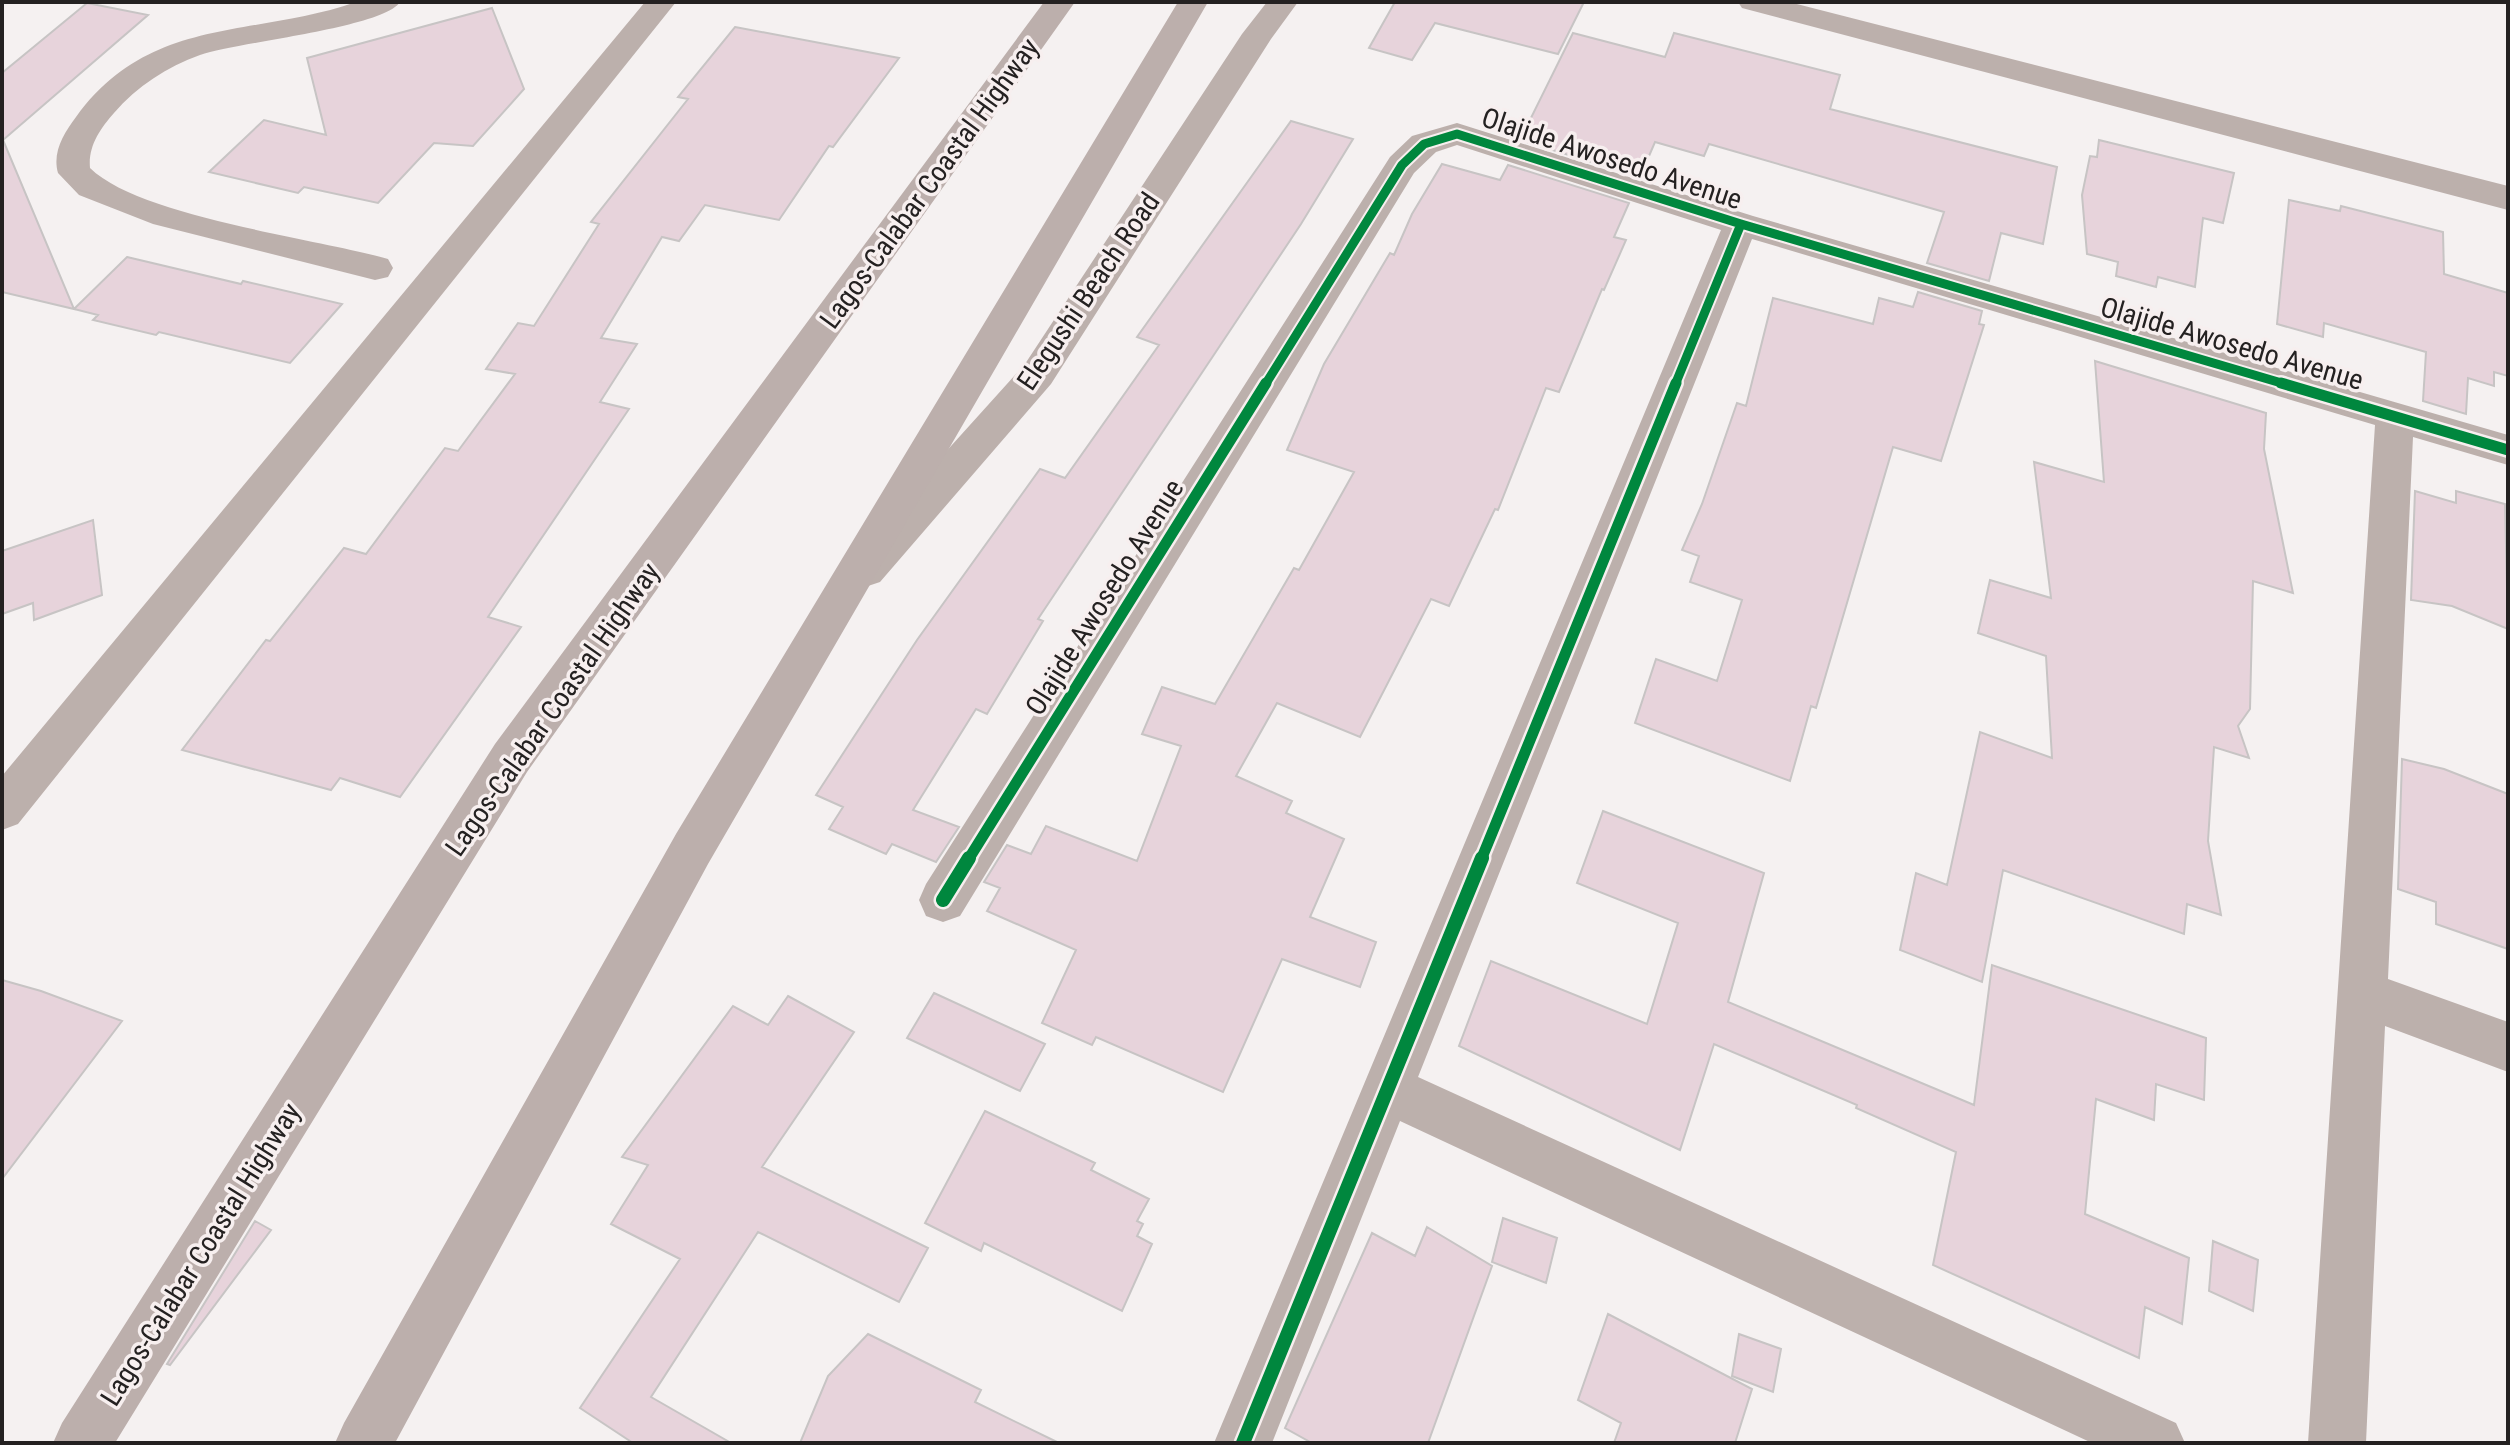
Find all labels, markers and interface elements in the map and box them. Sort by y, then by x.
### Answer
street label: Lagos-Calabar Coastal Highway [813,32,1046,335]
street label: Olajide Awosedo Avenue [1478,101,1746,216]
street label: Elegushi Beach Road [1010,186,1167,396]
street label: Olajide Awosedo Avenue [2097,290,2367,397]
street label: Olajide Awosedo Avenue [1018,473,1190,721]
street label: Lagos-Calabar Coastal Highway [438,556,667,862]
street label: Lagos-Calabar Coastal Highway [94,1097,307,1412]

